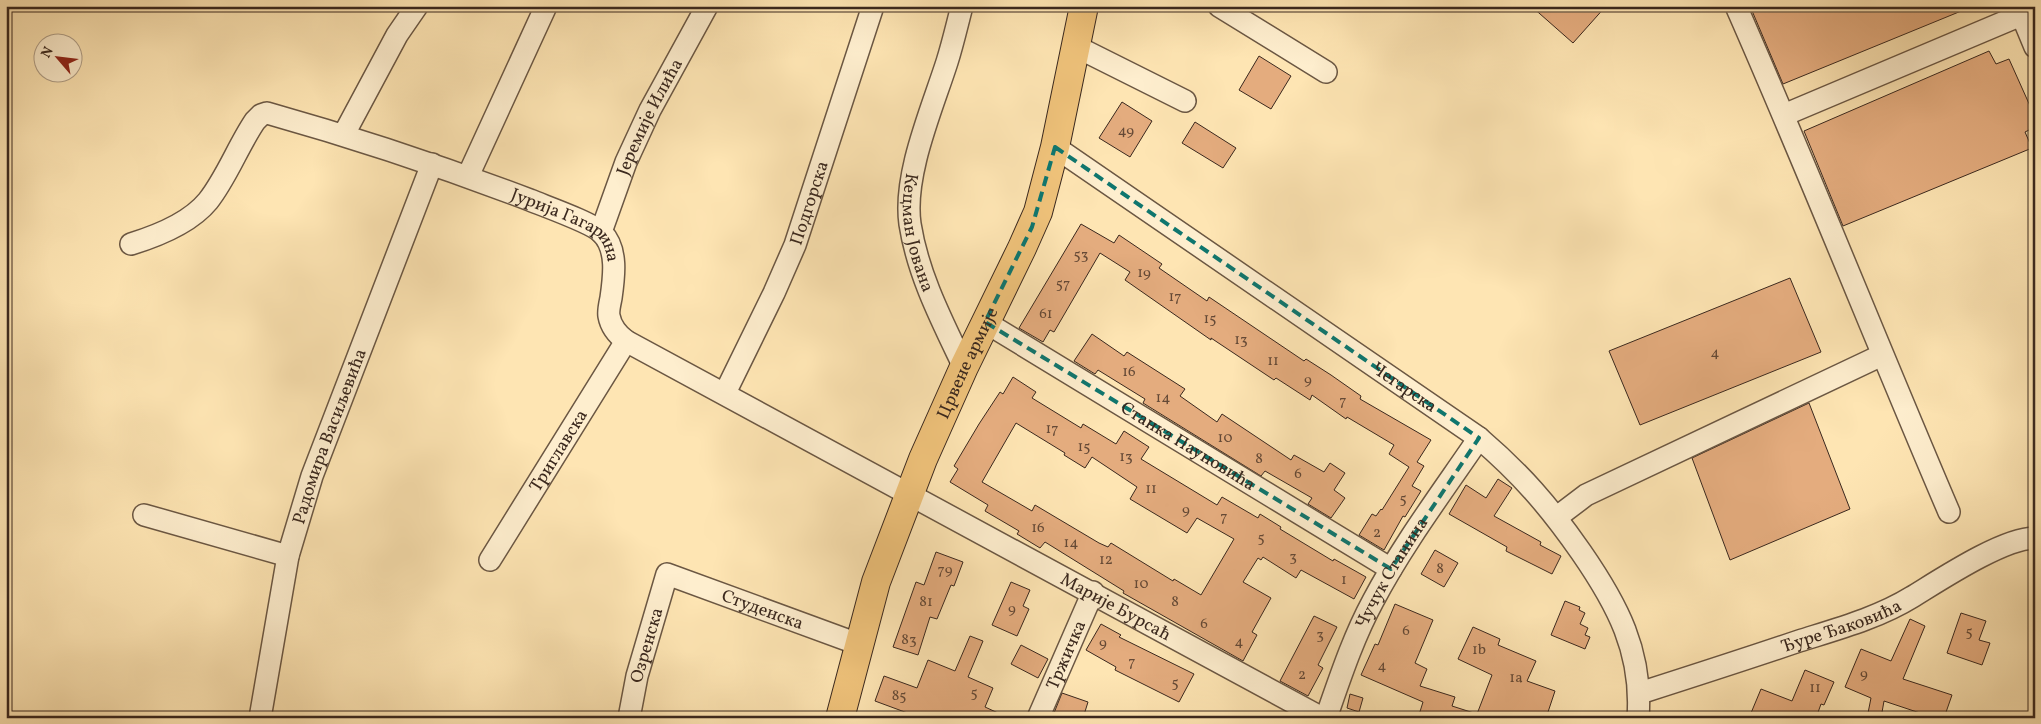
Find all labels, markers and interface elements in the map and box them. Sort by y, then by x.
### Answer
north arrow [32,32,82,82]
text: N [37,44,59,62]
street label: Јеремије Илића [611,54,690,179]
house number: 49 [1118,121,1134,142]
street label: Подгорска [785,158,836,249]
street label: Кецман Јована [895,171,939,296]
street label: Јурија Гагарина [507,183,625,264]
house number: 53 [1074,245,1088,266]
house number: 19 [1137,263,1151,284]
house number: 57 [1056,274,1070,295]
house number: 17 [1168,287,1182,308]
street label: Црвене армије [931,303,1005,423]
house number: 61 [1039,304,1053,325]
house number: 15 [1203,309,1217,330]
house number: 13 [1234,330,1248,351]
house number: 4 [1711,343,1720,364]
street label: Радомира Васиљевића [287,345,374,528]
house number: 11 [1267,351,1279,372]
street label: Чегарска [1366,357,1442,420]
house number: 16 [1122,362,1136,383]
house number: 9 [1304,370,1312,391]
house number: 14 [1156,388,1170,409]
house number: 7 [1339,391,1347,412]
street label: Станка Пауновића [1115,396,1260,498]
street label: Триглавска [524,405,594,497]
house number: 17 [1045,419,1059,440]
house number: 10 [1218,428,1232,449]
house number: 15 [1077,437,1091,458]
house number: 13 [1119,447,1133,468]
house number: 8 [1255,449,1263,470]
house number: 6 [1294,464,1302,485]
house number: 11 [1145,479,1157,500]
house number: 5 [1399,489,1407,510]
house number: 9 [1182,500,1190,521]
house number: 7 [1220,507,1228,528]
street label: Чучук Станина [1350,513,1435,633]
house number: 16 [1031,518,1045,539]
house number: 2 [1373,523,1381,544]
house number: 5 [1257,528,1265,549]
house number: 14 [1064,533,1078,554]
house number: 3 [1289,547,1297,568]
house number: 12 [1099,550,1113,571]
house number: 8 [1436,559,1444,580]
house number: 79 [938,560,953,581]
street label: Марије Бурсаћ [1055,568,1175,648]
house number: 1 [1341,570,1347,591]
house number: 10 [1134,574,1148,595]
street label: Студенска [718,584,807,637]
house number: 81 [919,592,933,613]
house number: 8 [1171,592,1179,613]
street label: Ђуре Ђаковића [1778,594,1906,660]
house number: 9 [1008,599,1016,620]
street label: Озренска [625,605,670,686]
house number: 6 [1200,614,1208,635]
street label: Тржичка [1041,617,1093,694]
house number: 6 [1402,621,1410,642]
house number: 5 [1965,622,1973,643]
house number: 3 [1316,625,1324,646]
house number: 83 [901,630,917,651]
house number: 4 [1235,632,1244,653]
house number: 9 [1099,633,1107,654]
house number: 1b [1472,640,1486,661]
house number: 7 [1128,652,1136,673]
house number: 4 [1378,656,1387,677]
house number: 9 [1860,664,1868,685]
house number: 2 [1298,665,1306,686]
house number: 1a [1509,668,1523,689]
house number: 5 [1171,673,1179,694]
house number: 11 [1809,678,1821,699]
house number: 5 [970,683,978,704]
house number: 85 [892,686,906,707]

